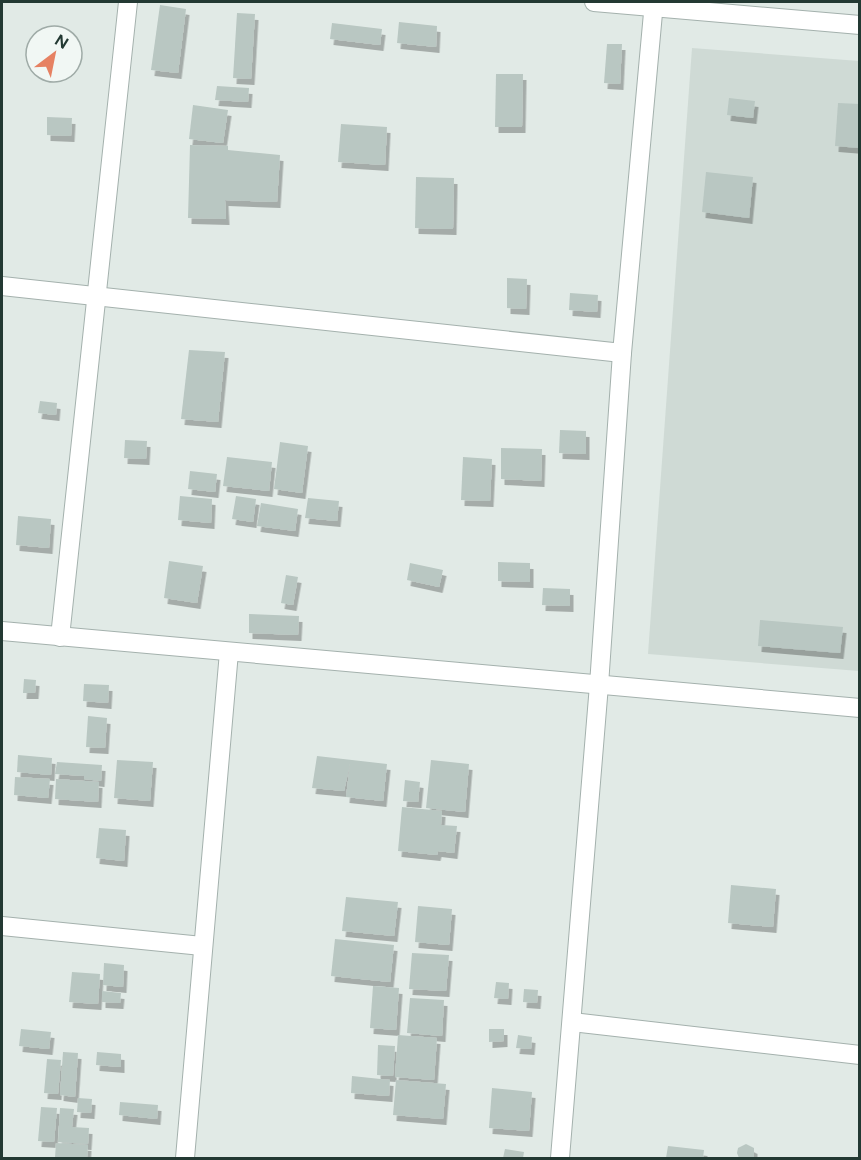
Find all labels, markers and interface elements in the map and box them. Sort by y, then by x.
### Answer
north arrow [24,24,84,84]
text: N [51,30,72,53]

